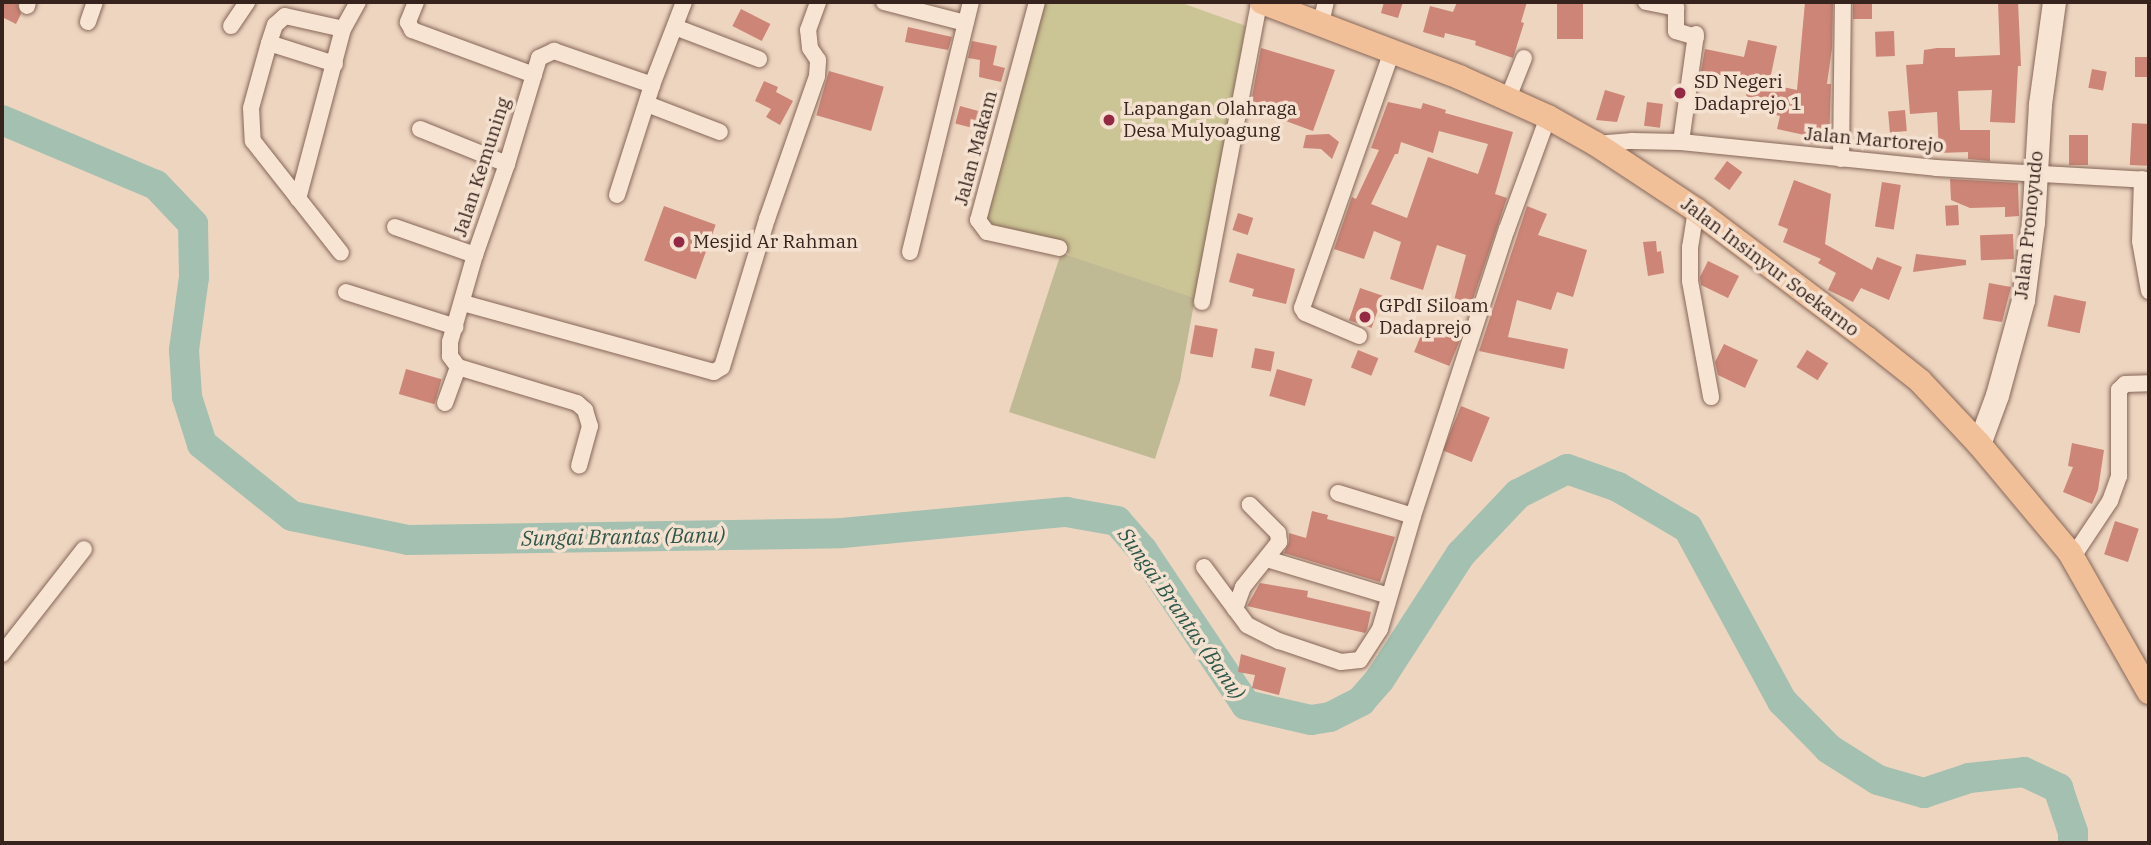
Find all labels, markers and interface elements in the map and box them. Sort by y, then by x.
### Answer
place label: SD Negeri Dadaprejo 1 [1694,71,1802,115]
marker: SD Negeri Dadaprejo 1 [1672,85,1688,101]
street label: Jalan Makam [950,88,1002,208]
street label: Jalan Kemuning [449,94,515,240]
place label: Lapangan Olahraga Desa Mulyoagung [1123,98,1297,142]
marker: Lapangan Olahraga Desa Mulyoagung [1101,112,1117,128]
street label: Jalan Martorejo [1803,123,1945,157]
street label: Jalan Pronoyudo [2010,150,2048,300]
street label: Jalan Insinyur Soekarno [1676,193,1864,341]
place label: Mesjid Ar Rahman [693,231,858,253]
marker: Mesjid Ar Rahman [671,234,687,250]
place label: GPdI Siloam Dadaprejo [1379,295,1489,339]
marker: GPdI Siloam Dadaprejo [1357,309,1373,325]
water label: Sungai Brantas (Banu) [521,522,725,550]
water label: Sungai Brantas (Banu) [1113,522,1251,704]

